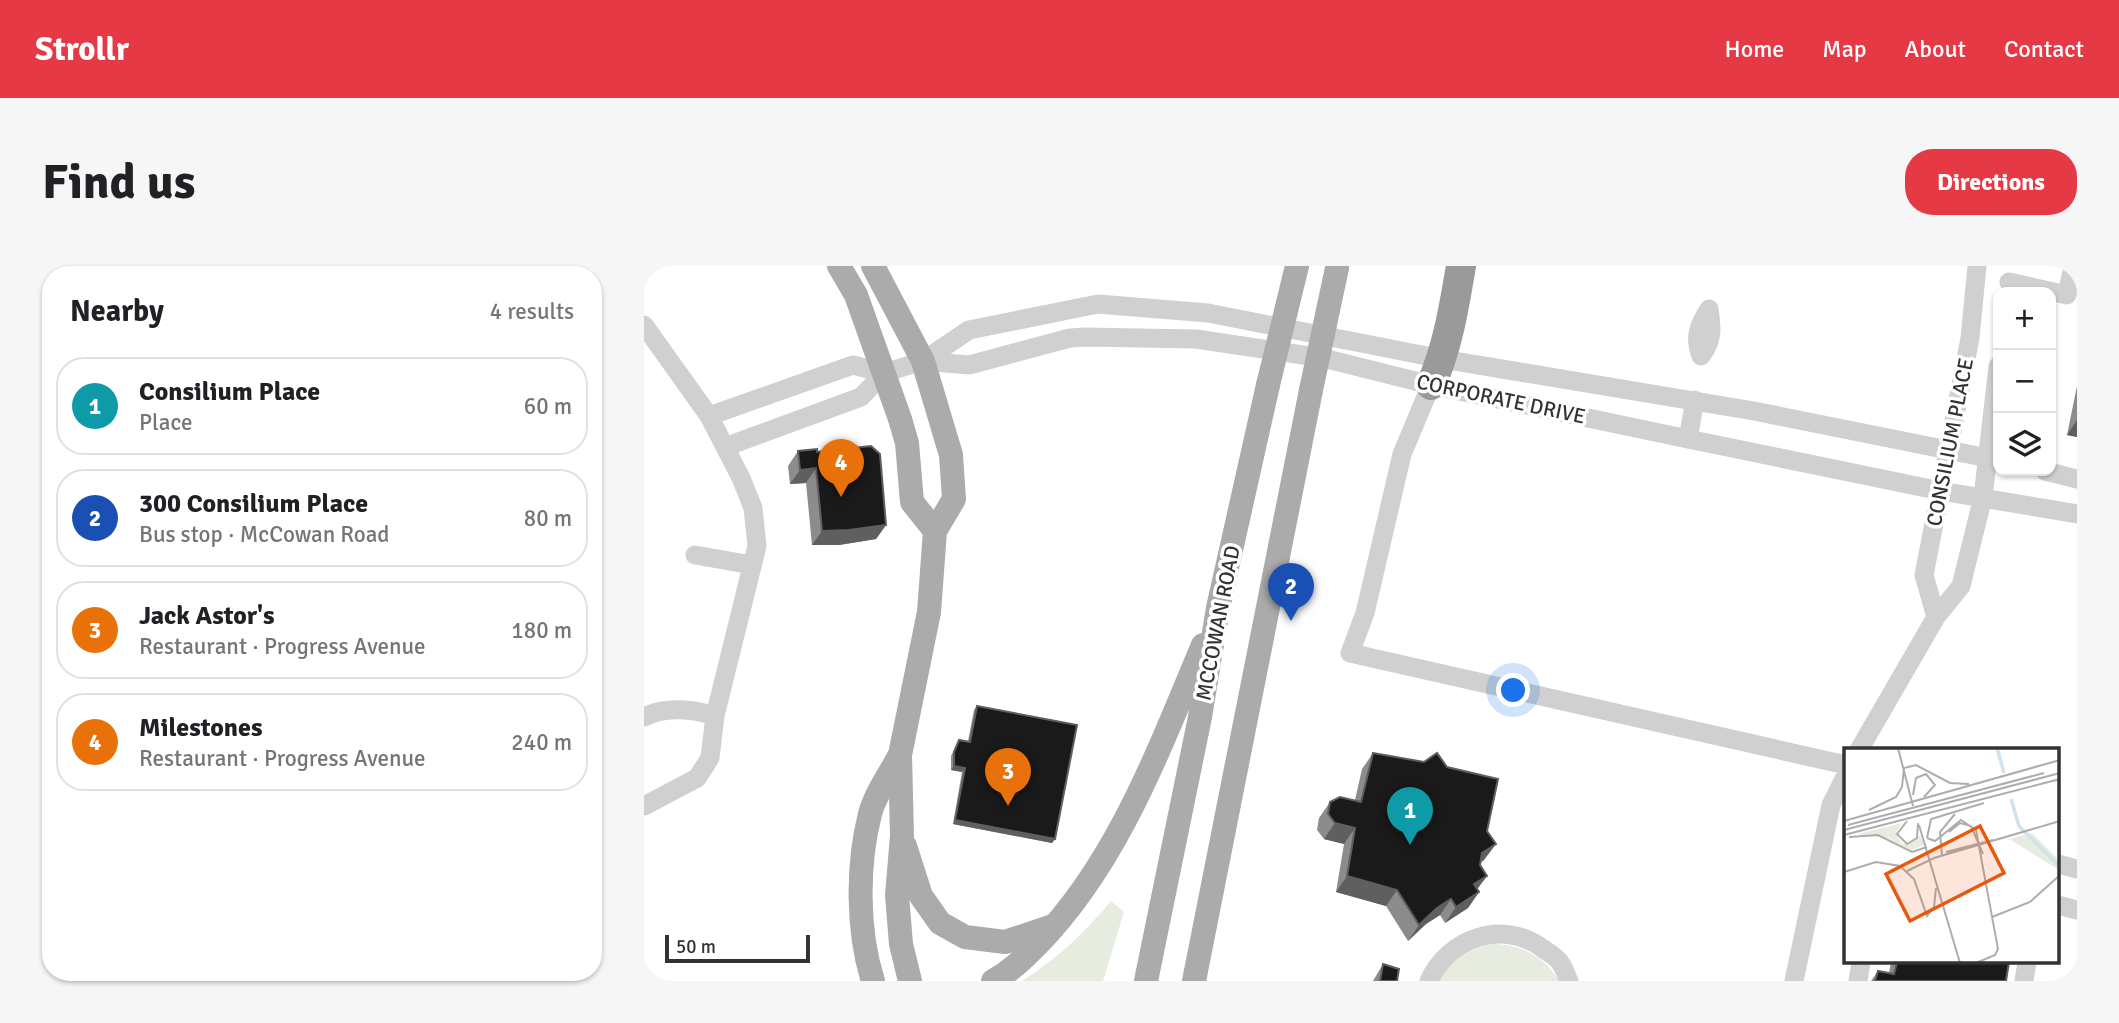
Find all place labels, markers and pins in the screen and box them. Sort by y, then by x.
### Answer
pin: 4 [818,439,864,497]
pin: 2 [1268,563,1314,621]
pin: 3 [985,748,1031,806]
pin: 1 [1387,787,1433,845]

